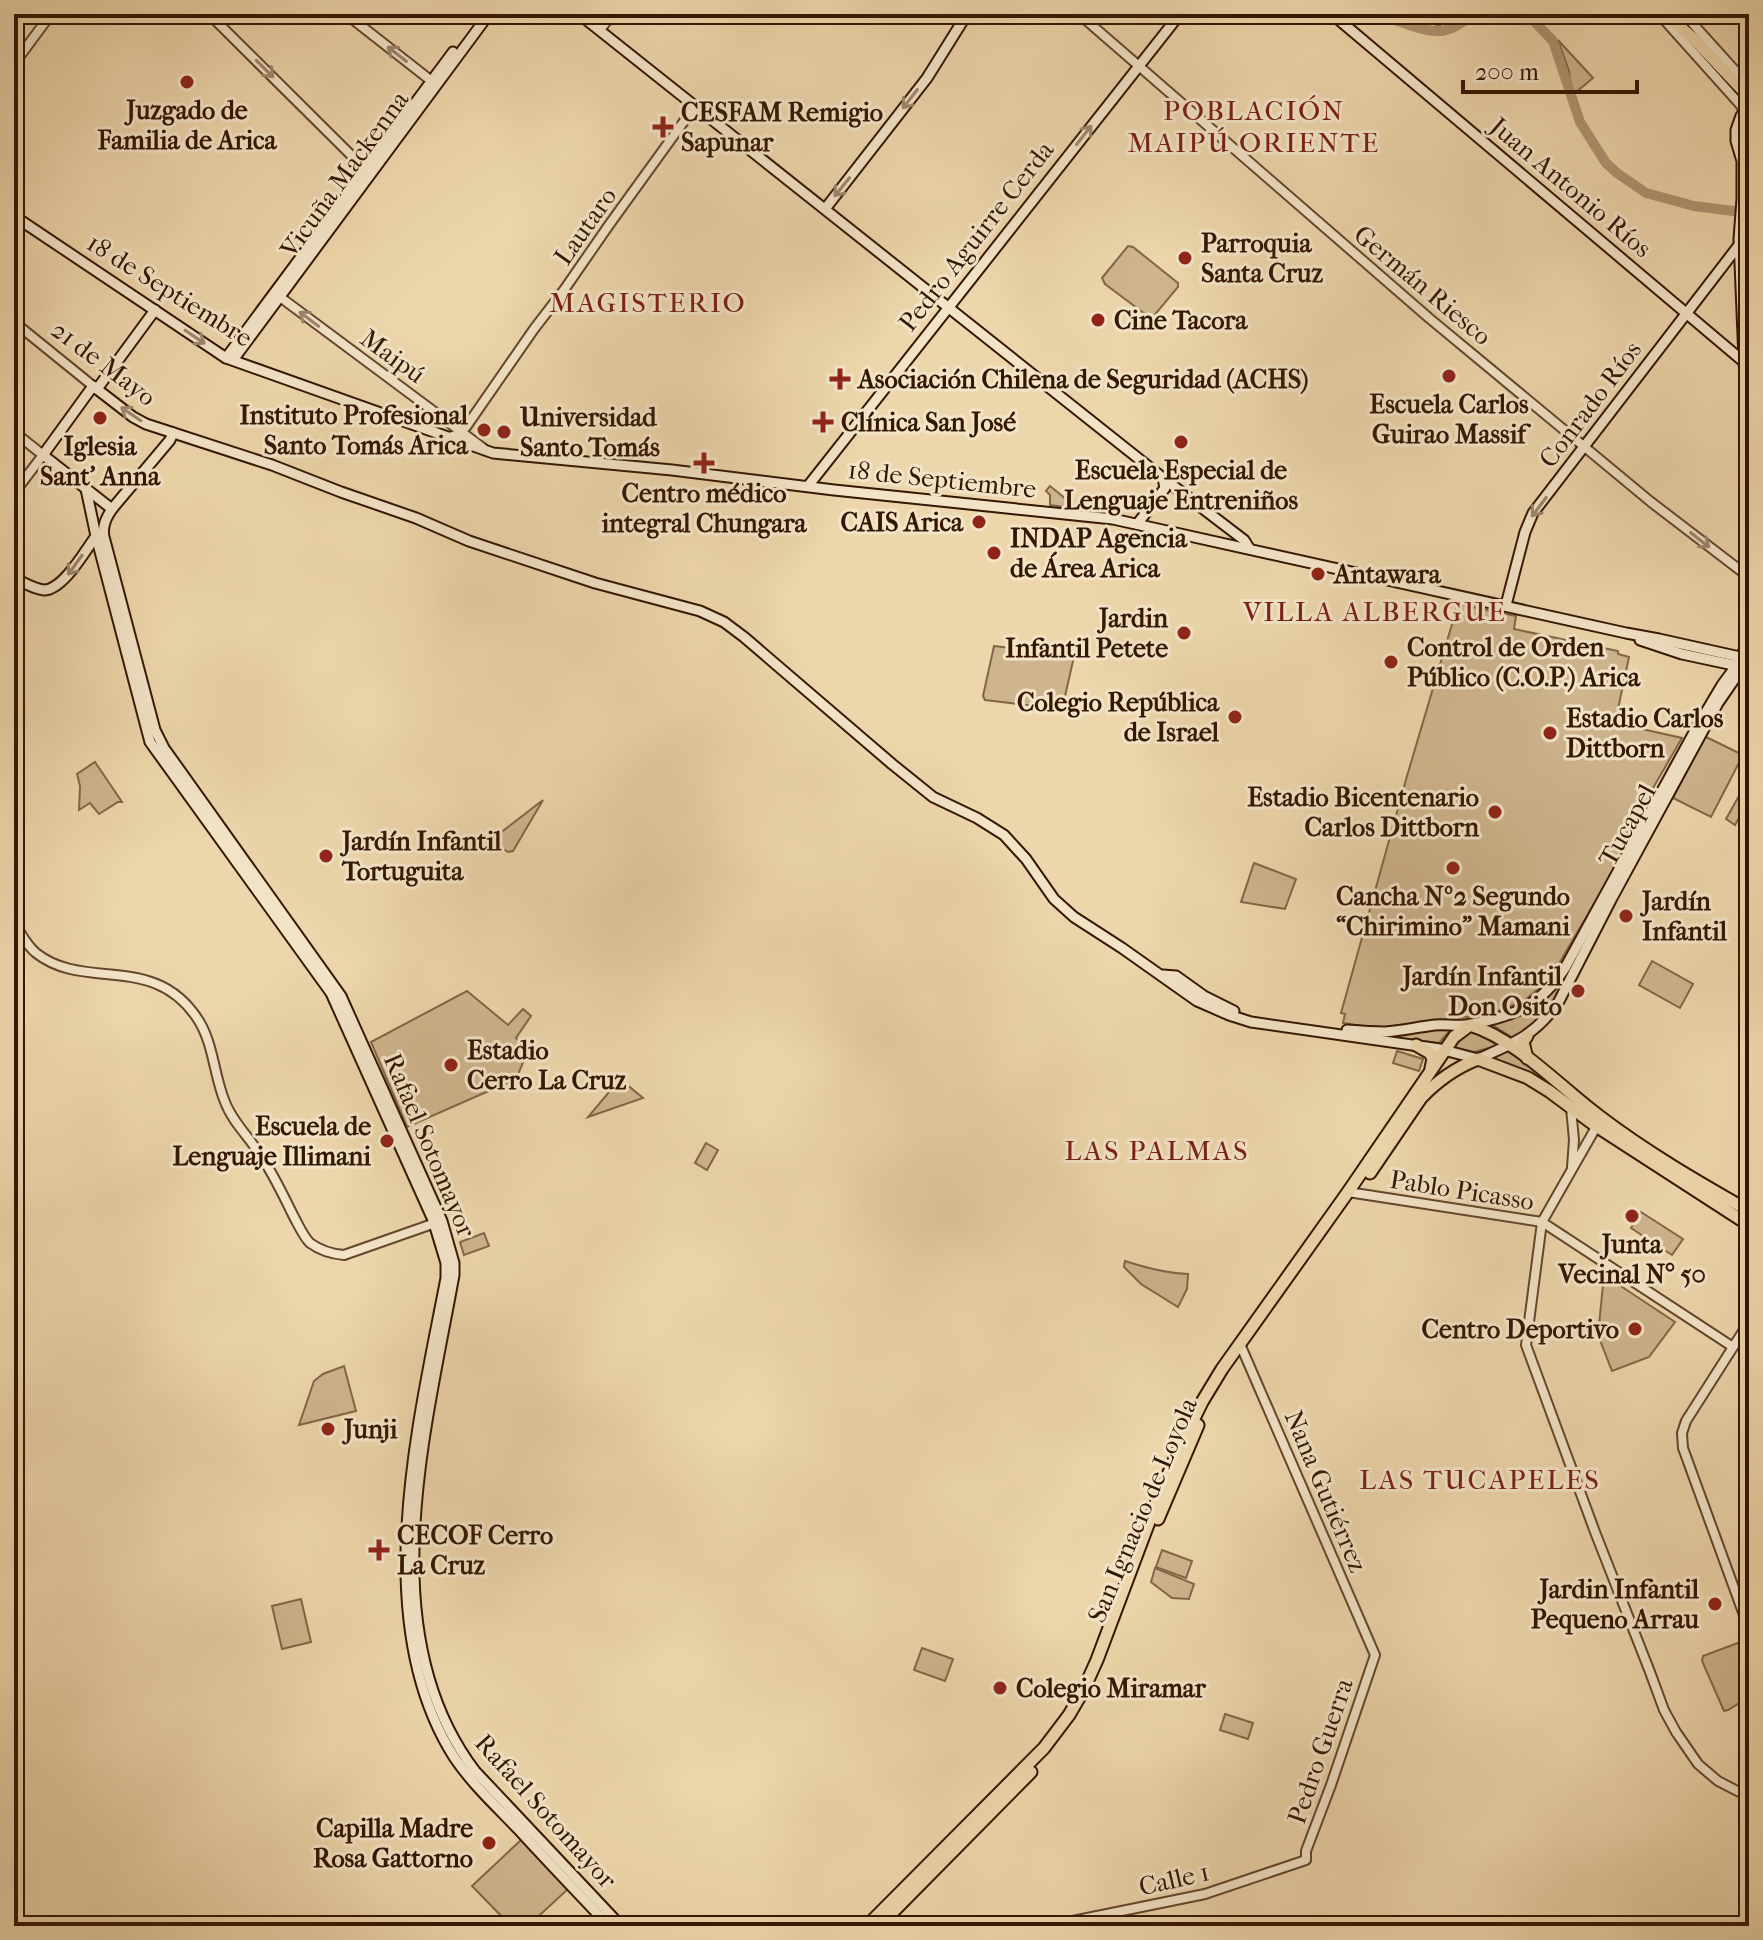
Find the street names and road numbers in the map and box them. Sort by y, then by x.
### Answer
street label: Vicuña Mackenna [273,84,416,265]
street label: Juan Antonio Ríos [1482,110,1658,264]
street label: Pedro Aguirre Cerda [892,134,1061,338]
street label: Lautaro [548,181,623,271]
street label: Germán Riesco [1348,219,1498,352]
street label: 18 de Septiembre [81,227,258,354]
street label: 21 de Mayo [45,314,162,413]
street label: Maipú [354,323,431,390]
street label: Conrado Ríos [1533,335,1648,474]
street label: 18 de Septiembre [846,454,1038,505]
street label: Tucapel [1592,779,1663,872]
street label: Rafael Sotomayor [377,1049,482,1242]
street label: Pablo Picasso [1388,1164,1536,1217]
street label: San Ignacio de Loyola [1081,1392,1204,1627]
street label: Nana Gutiérrez [1278,1406,1374,1577]
street label: Pedro Guerra [1281,1673,1360,1828]
street label: Rafael Sotomayor [468,1728,623,1895]
street label: Calle 1 [1136,1856,1212,1903]

